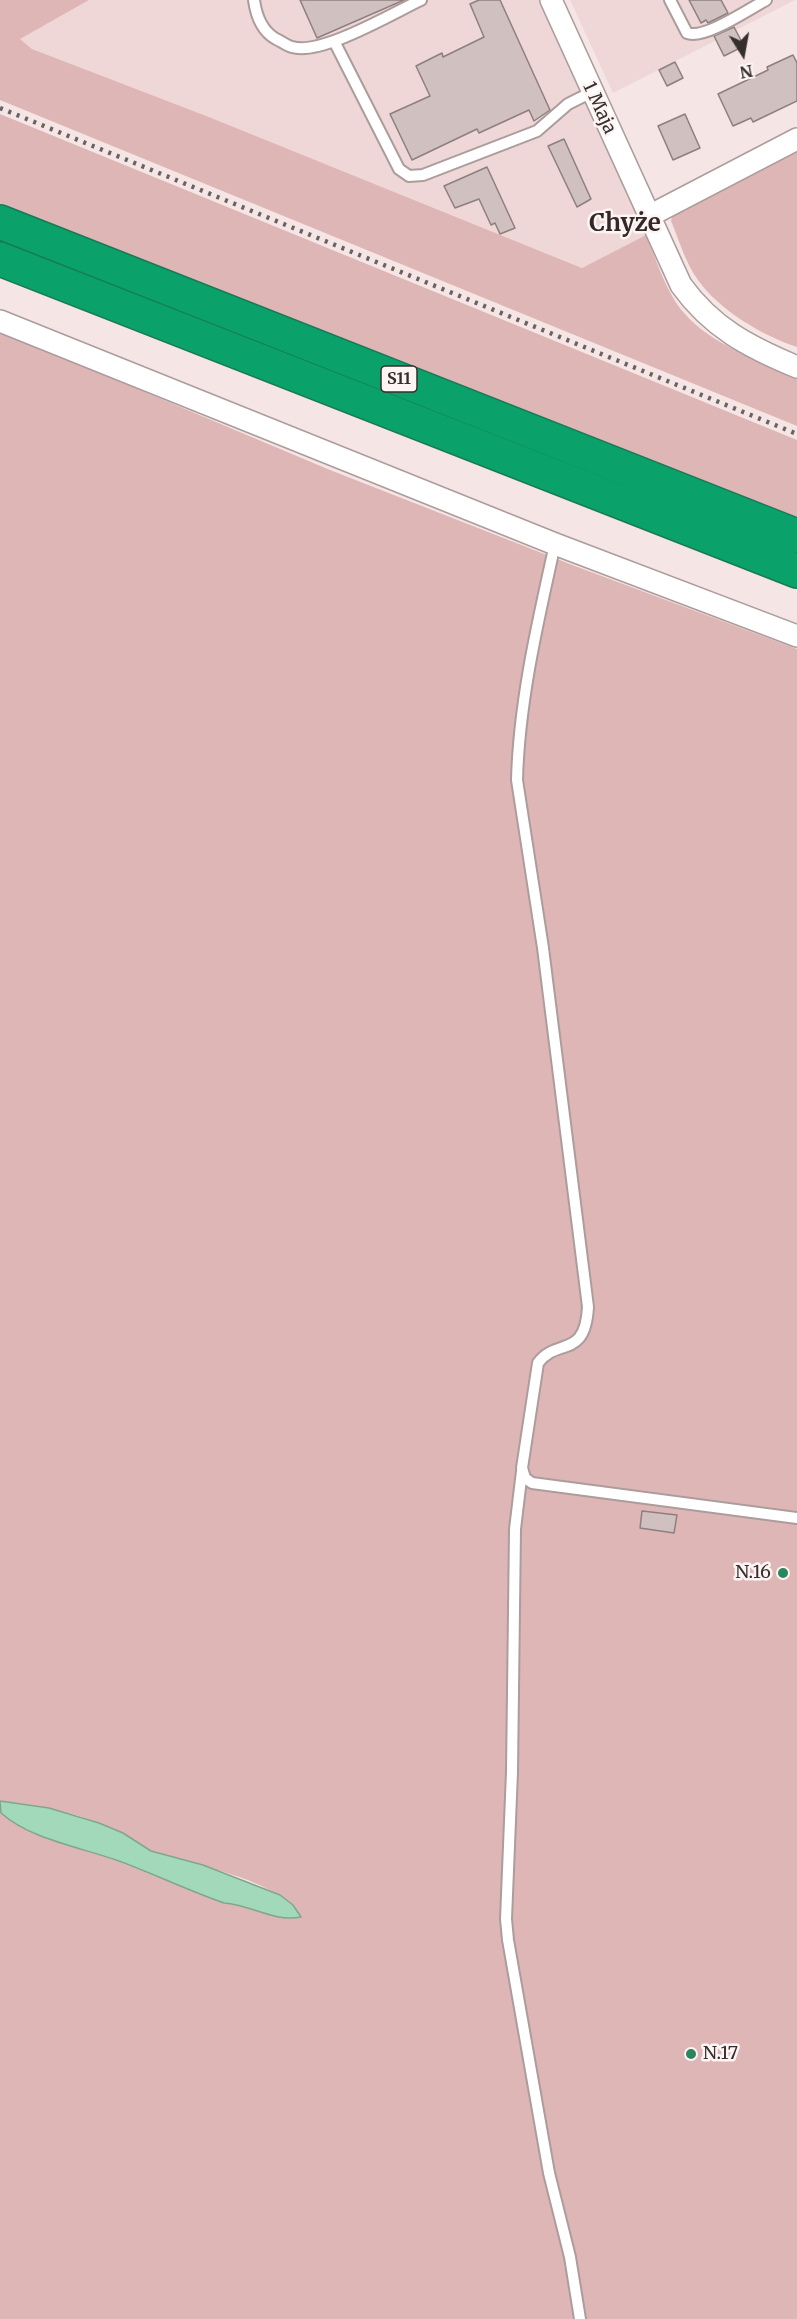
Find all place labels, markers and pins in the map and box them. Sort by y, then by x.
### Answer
place label: N.16 [735,1562,771,1584]
marker: N.16 [776,1566,790,1580]
place label: N.17 [703,2043,738,2065]
marker: N.17 [684,2047,698,2061]

